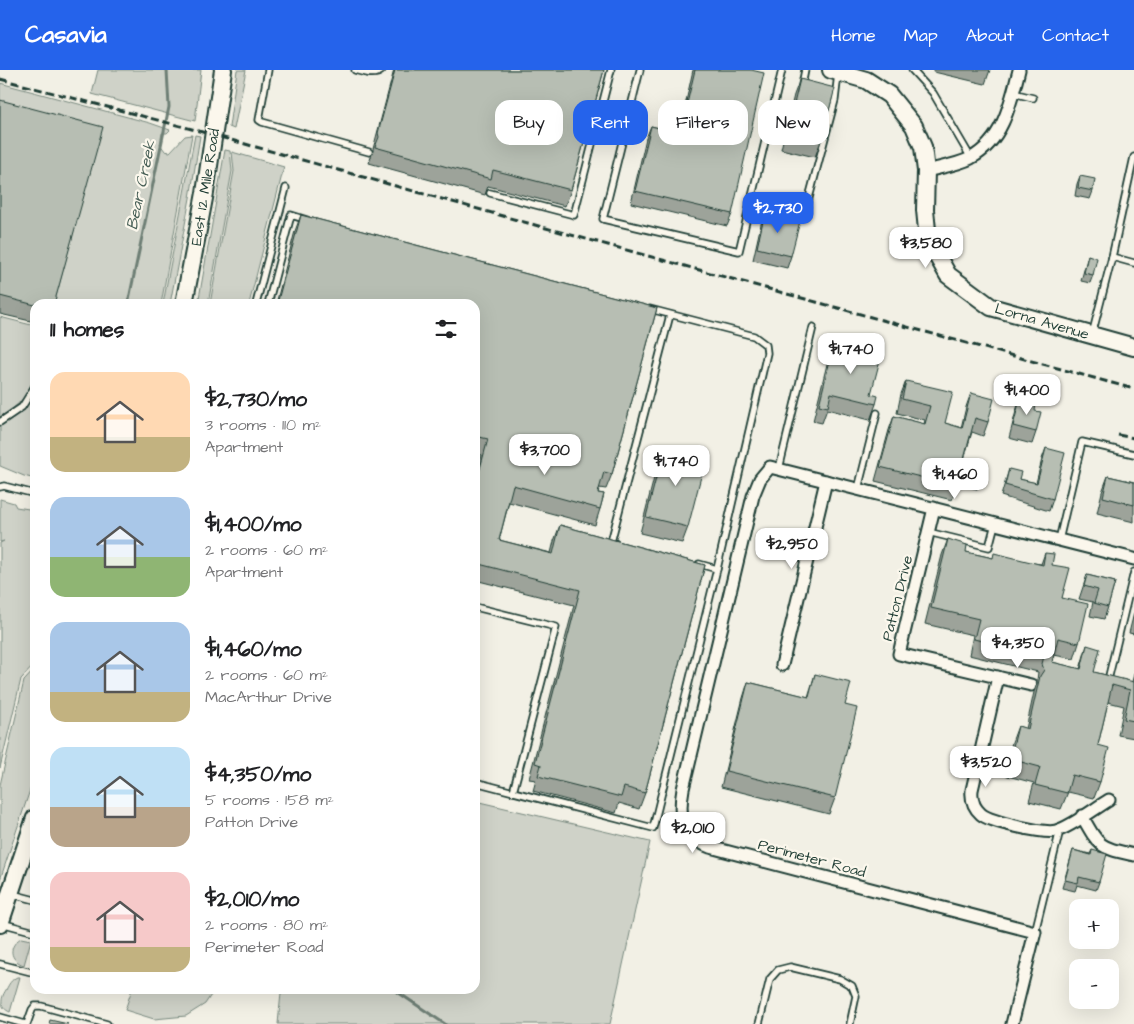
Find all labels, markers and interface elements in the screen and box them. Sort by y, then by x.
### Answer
text: Casavia [25,18,107,52]
text: Home [831,23,876,48]
text: Map [904,23,938,48]
text: About [966,23,1014,48]
text: Contact [1042,23,1109,48]
chip: Buy [495,100,563,145]
chip: Rent [573,100,648,145]
chip: Filters [658,100,748,145]
chip: New [758,100,829,145]
street label: East 12 Mile Road [186,127,225,247]
water label: Bear Creek [121,137,161,232]
pin: $2,730 [737,191,819,234]
text: $2,730 [754,197,802,219]
pin: $3,580 [885,226,967,269]
text: $3,580 [900,232,952,254]
street label: Lorna Avenue [992,298,1091,345]
text: 11 homes [50,315,124,344]
icon: filters [432,315,460,343]
pin: $1,740 [810,332,892,375]
text: $1,740 [829,338,873,360]
pin: $1,400 [986,374,1068,416]
text: $1,400 [1005,379,1049,401]
text: $2,730/mo [205,385,307,414]
icon: home [90,392,150,452]
text: 3 rooms · 110 m² [205,414,321,436]
pin: $3,700 [504,434,586,476]
text: Apartment [205,436,283,458]
text: $3,700 [520,439,570,461]
pin: $1,740 [635,444,717,487]
text: $1,740 [654,450,698,472]
pin: $1,460 [914,458,996,500]
text: $1,460 [933,463,977,485]
text: $1,400/mo [205,510,302,539]
icon: home [90,517,150,577]
pin: $2,950 [751,528,833,570]
text: $2,950 [766,533,818,555]
text: 2 rooms · 60 m² [205,539,328,561]
street label: Patton Drive [877,553,918,643]
text: Apartment [205,561,283,583]
pin: $4,350 [977,626,1059,669]
text: $4,350 [992,632,1044,654]
text: $1,460/mo [205,635,302,664]
icon: home [90,642,150,702]
text: 2 rooms · 60 m² [205,664,328,686]
text: MacArthur Drive [205,686,332,708]
pin: $3,520 [945,746,1027,788]
text: $3,520 [961,751,1011,773]
text: $4,350/mo [205,760,311,789]
icon: home [90,767,150,827]
text: 5 rooms · 158 m² [205,789,334,811]
text: Patton Drive [205,811,298,833]
pin: $2,010 [652,812,734,854]
text: $2,010 [671,817,715,839]
street label: Perimeter Road [756,834,868,883]
text: $2,010/mo [205,885,299,914]
icon: home [90,892,150,952]
map controls [1069,899,1119,1009]
button: + [1069,899,1119,949]
text: 2 rooms · 80 m² [205,914,328,936]
text: Perimeter Road [205,936,323,958]
button: − [1069,959,1119,1009]

